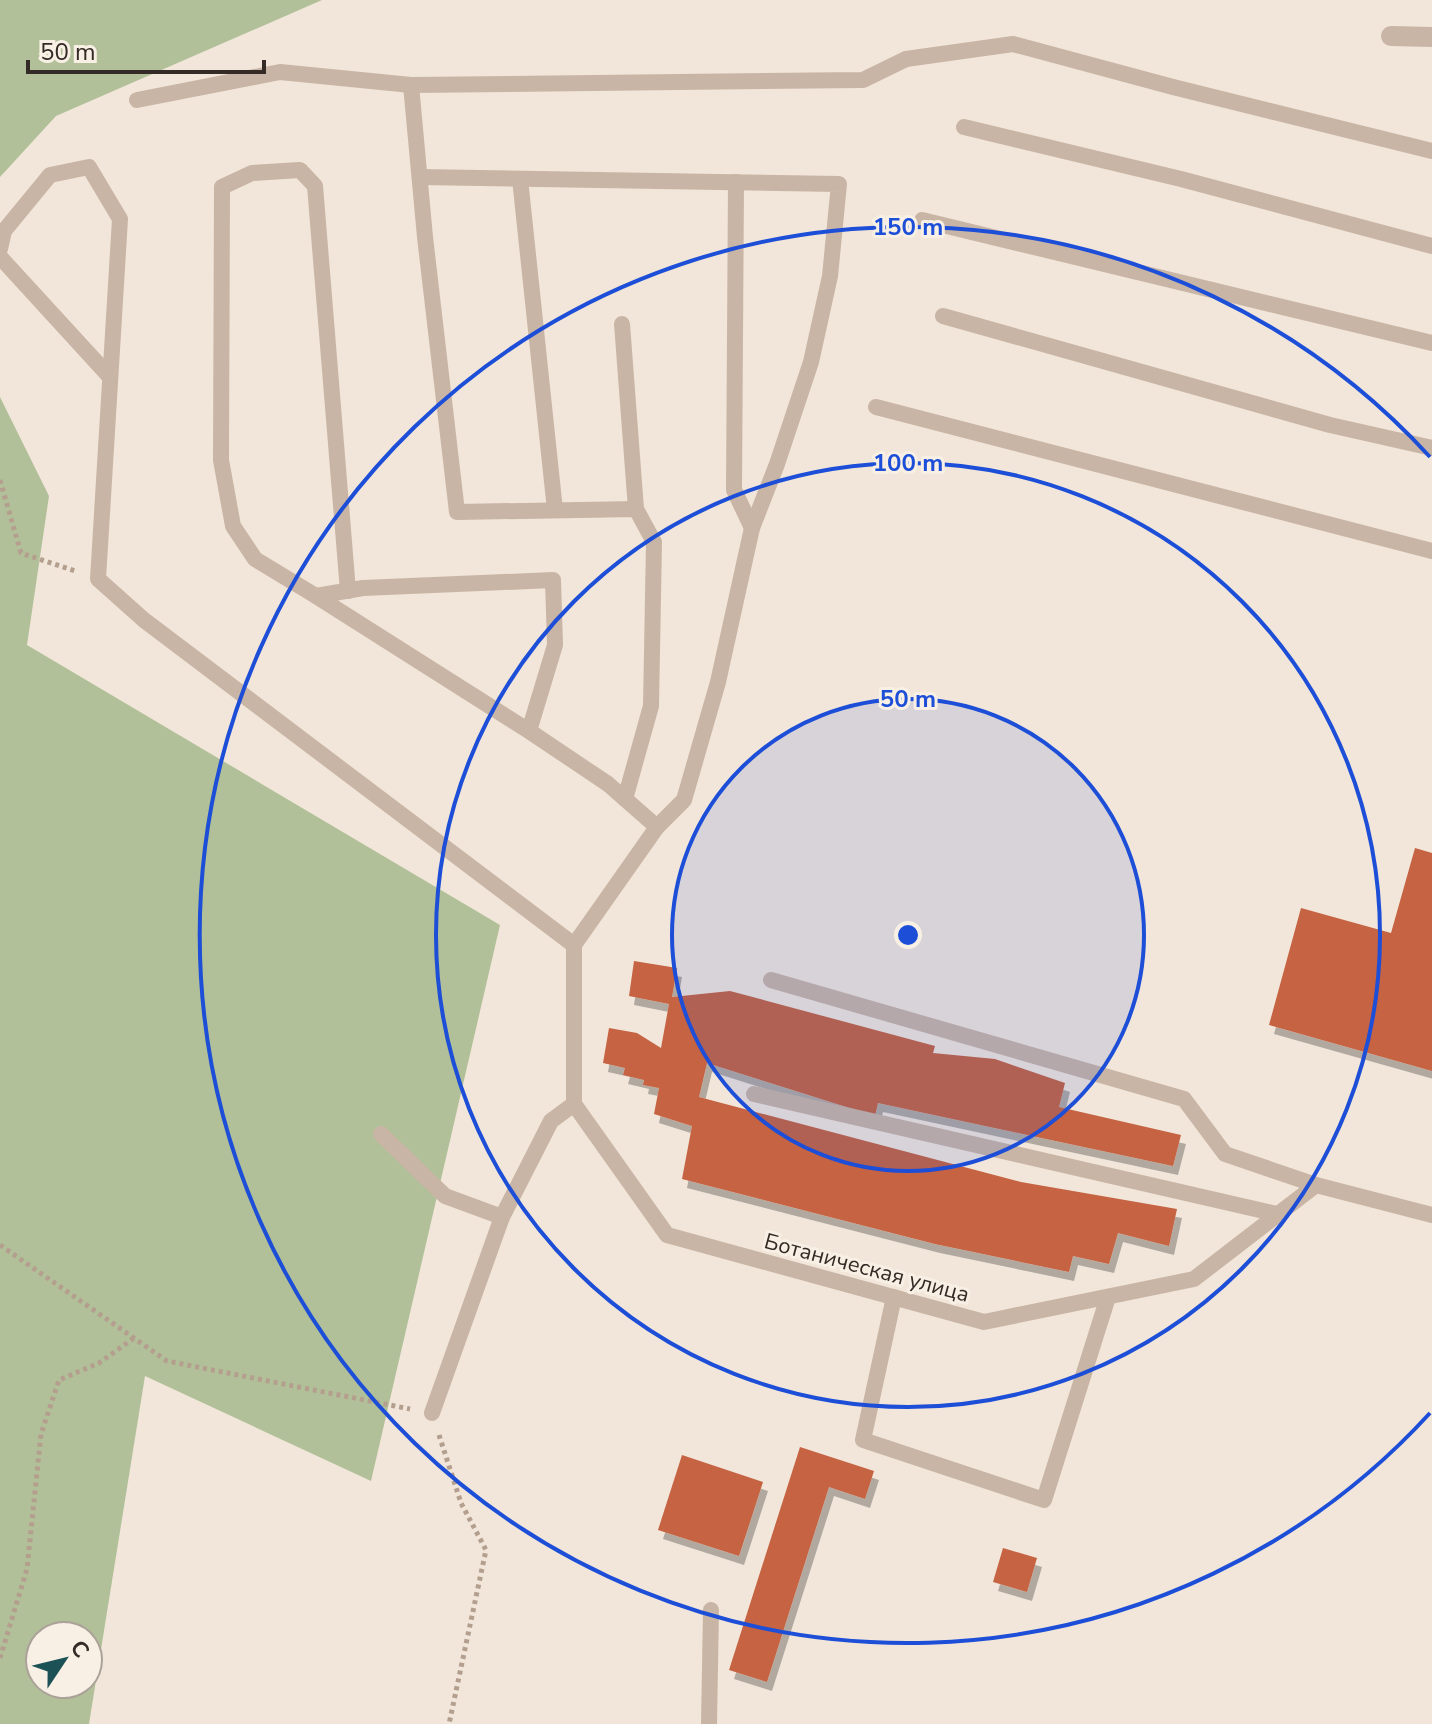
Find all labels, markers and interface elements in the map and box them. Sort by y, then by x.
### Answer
scale bar [28,24,264,74]
text: 50 m [40,36,96,68]
text: 150 m [873,211,943,243]
text: 100 m [873,447,943,479]
text: 50 m [880,683,936,715]
centre of rings [894,921,922,949]
street label: Ботаническая улица [761,1226,973,1310]
north arrow [24,1620,104,1700]
text: С [63,1634,96,1664]

